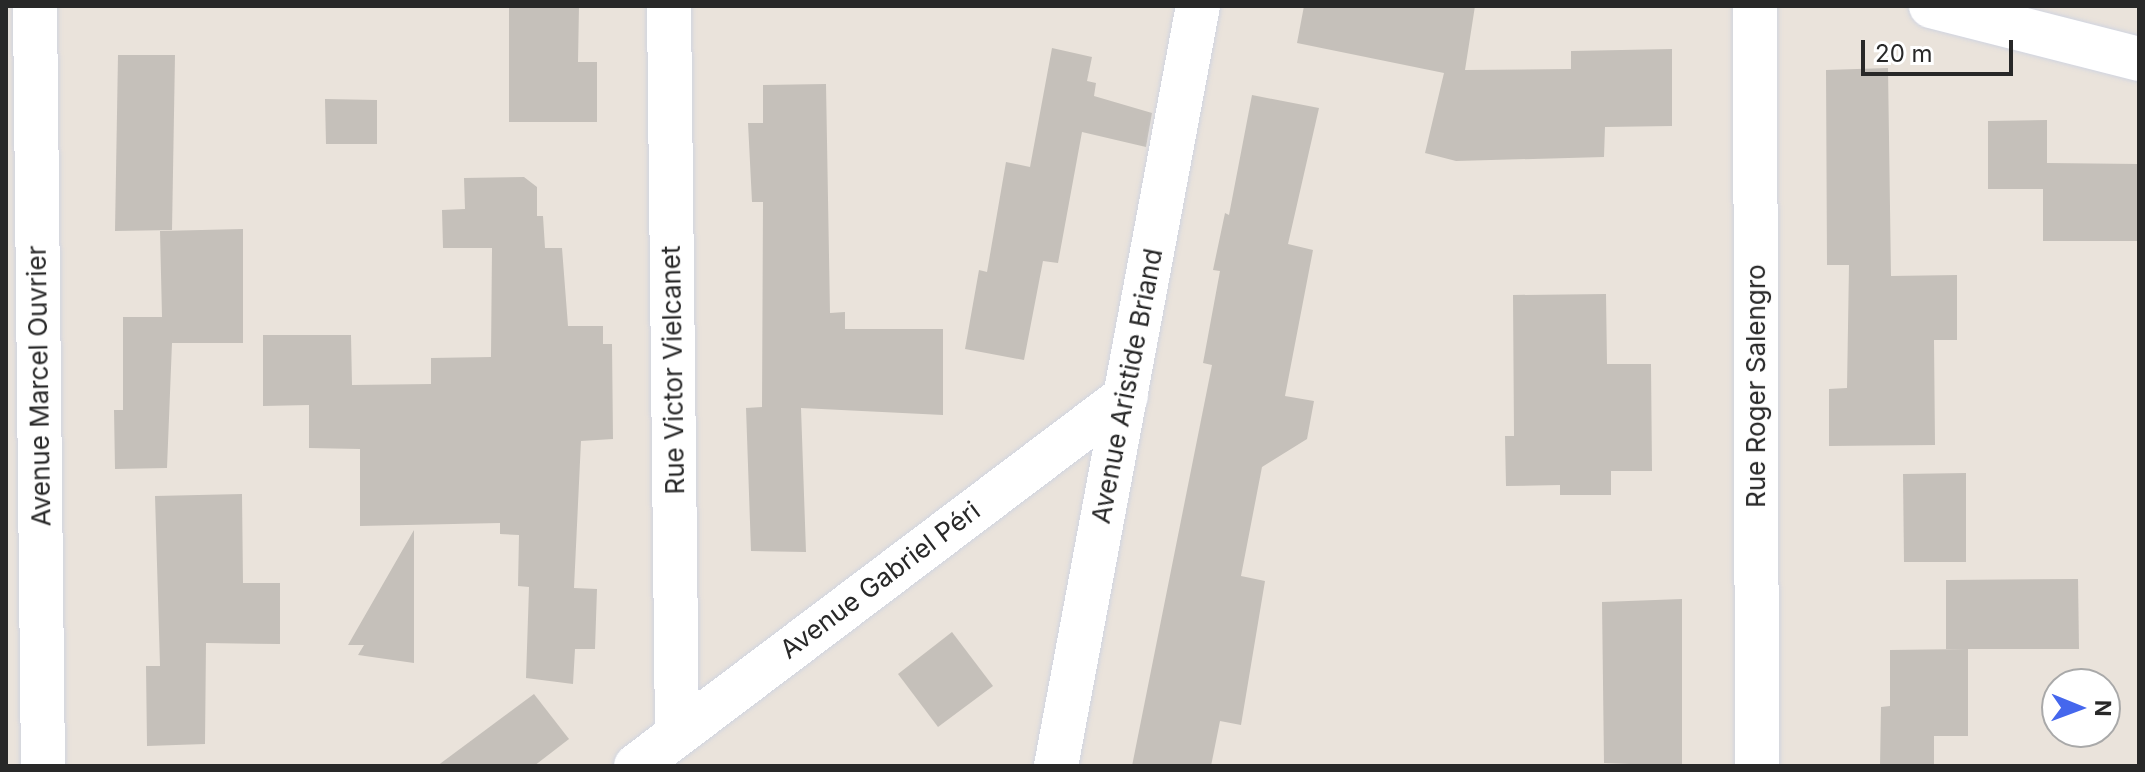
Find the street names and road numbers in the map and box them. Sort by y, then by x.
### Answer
street label: Avenue Marcel Ouvrier [21,245,57,527]
street label: Rue Victor Vielcanet [655,245,691,495]
street label: Avenue Aristide Briand [1085,246,1169,526]
street label: Rue Roger Salengro [1740,264,1772,508]
street label: Avenue Gabriel Péri [774,495,986,665]

